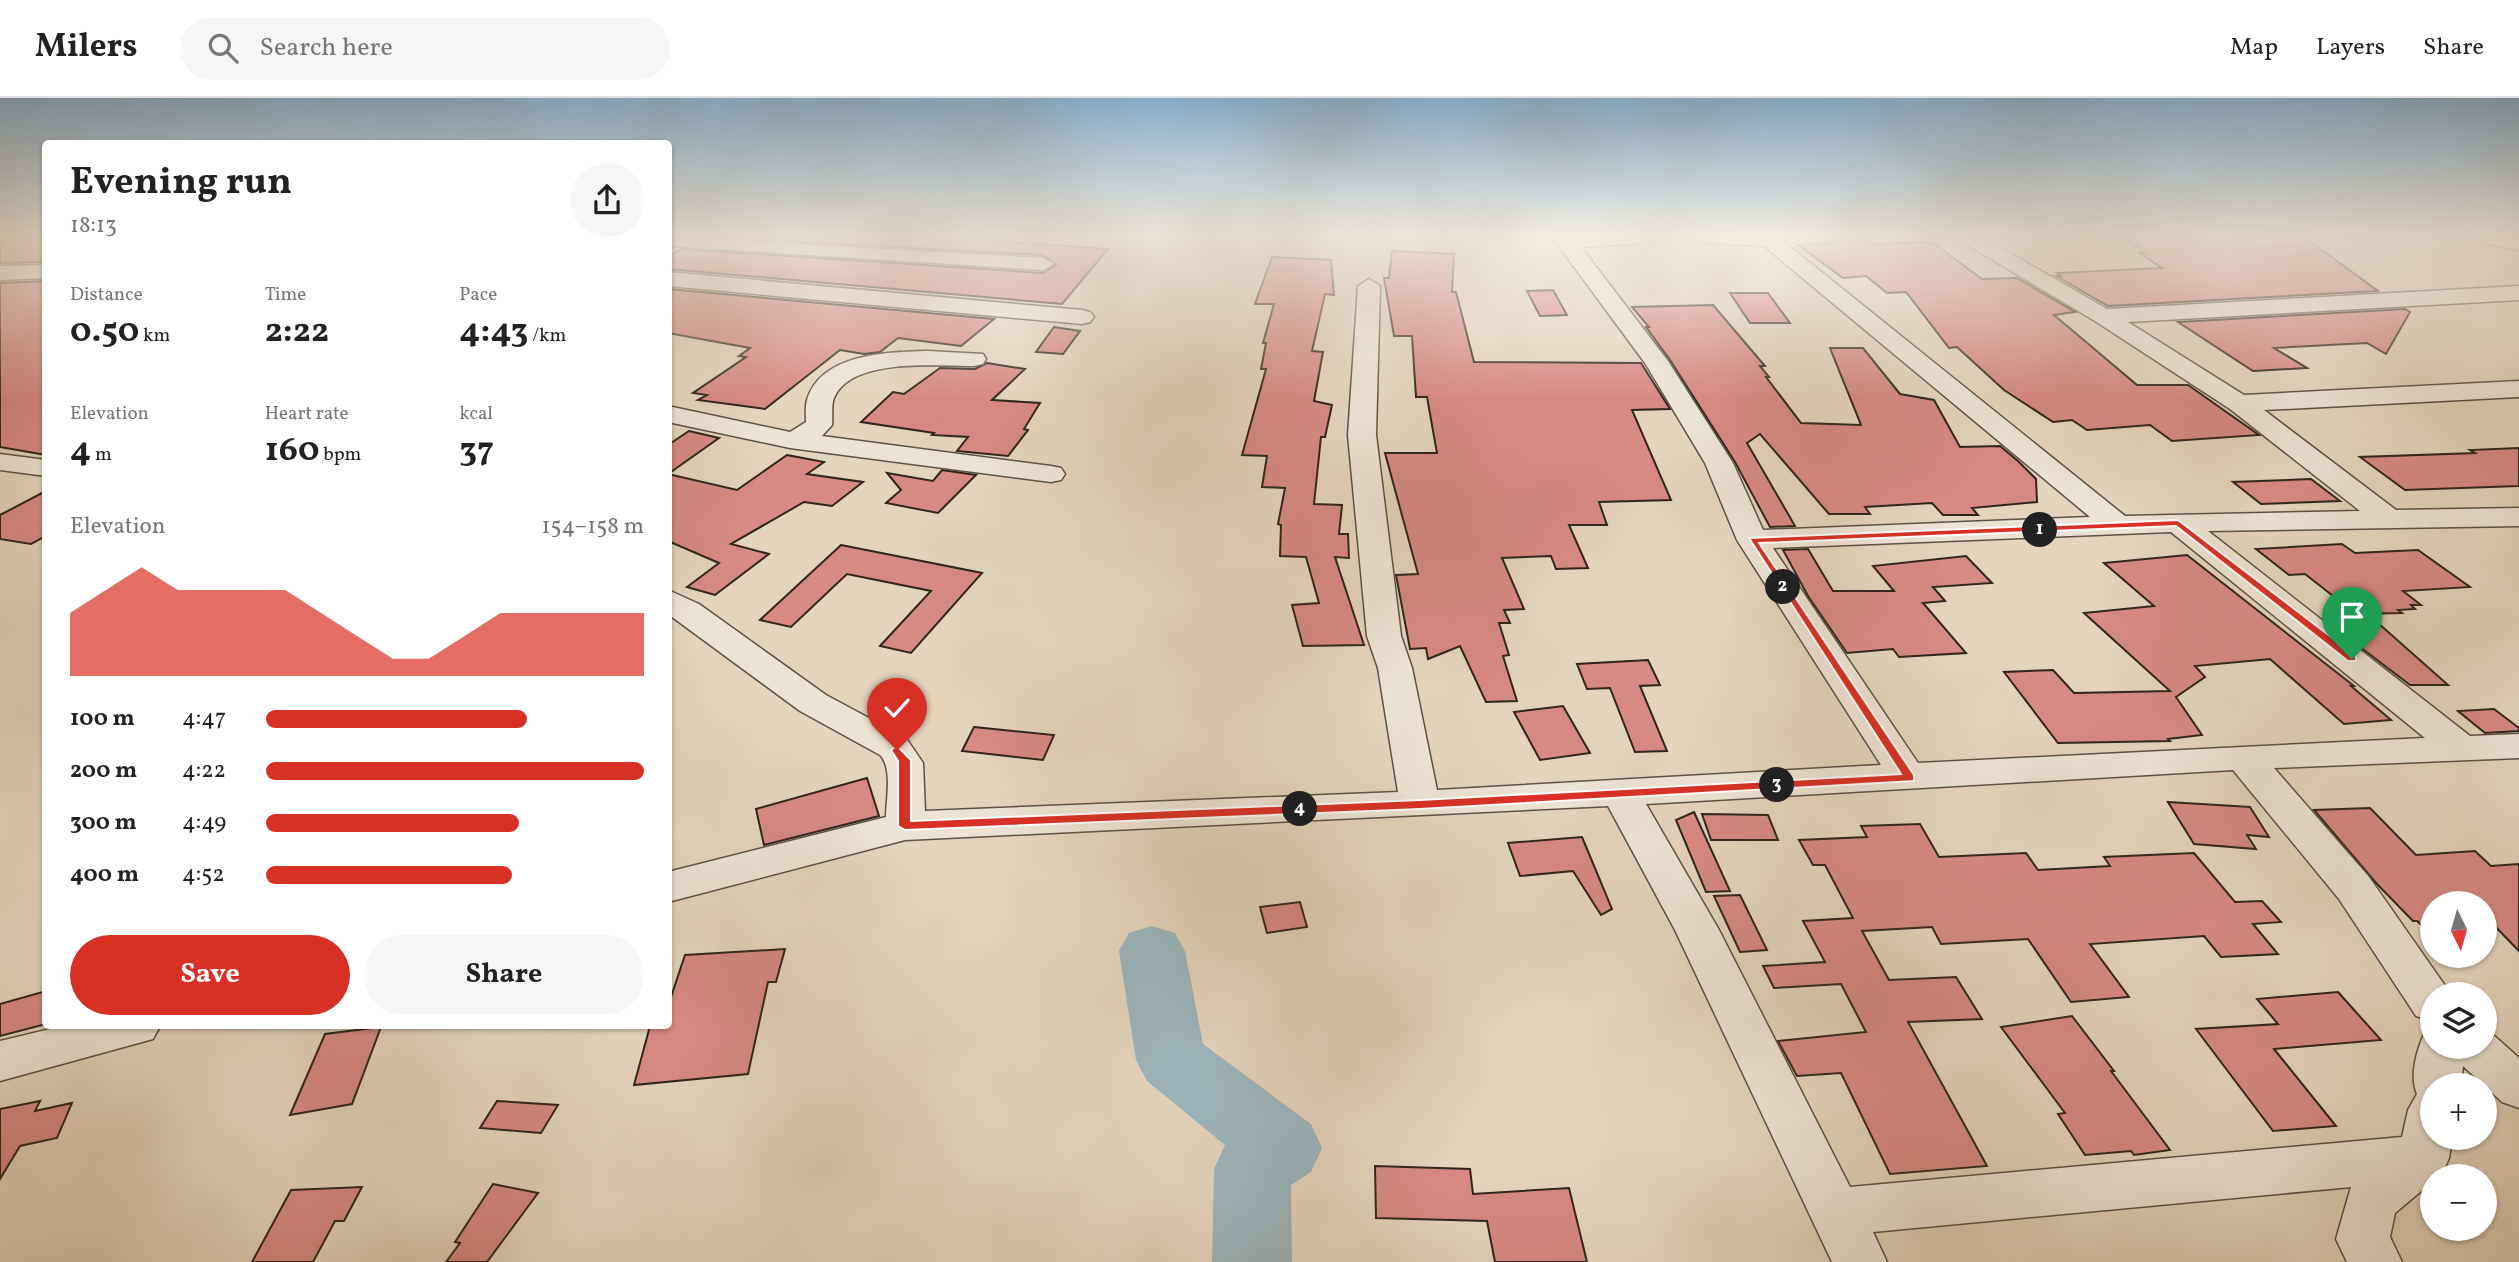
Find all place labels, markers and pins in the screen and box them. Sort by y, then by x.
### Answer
pin: 1 [2022,512,2058,548]
pin: 2 [1766,570,1800,604]
pin [2322,587,2382,659]
pin [867,678,927,750]
pin: 3 [1760,768,1795,802]
pin: 4 [1282,792,1318,826]

